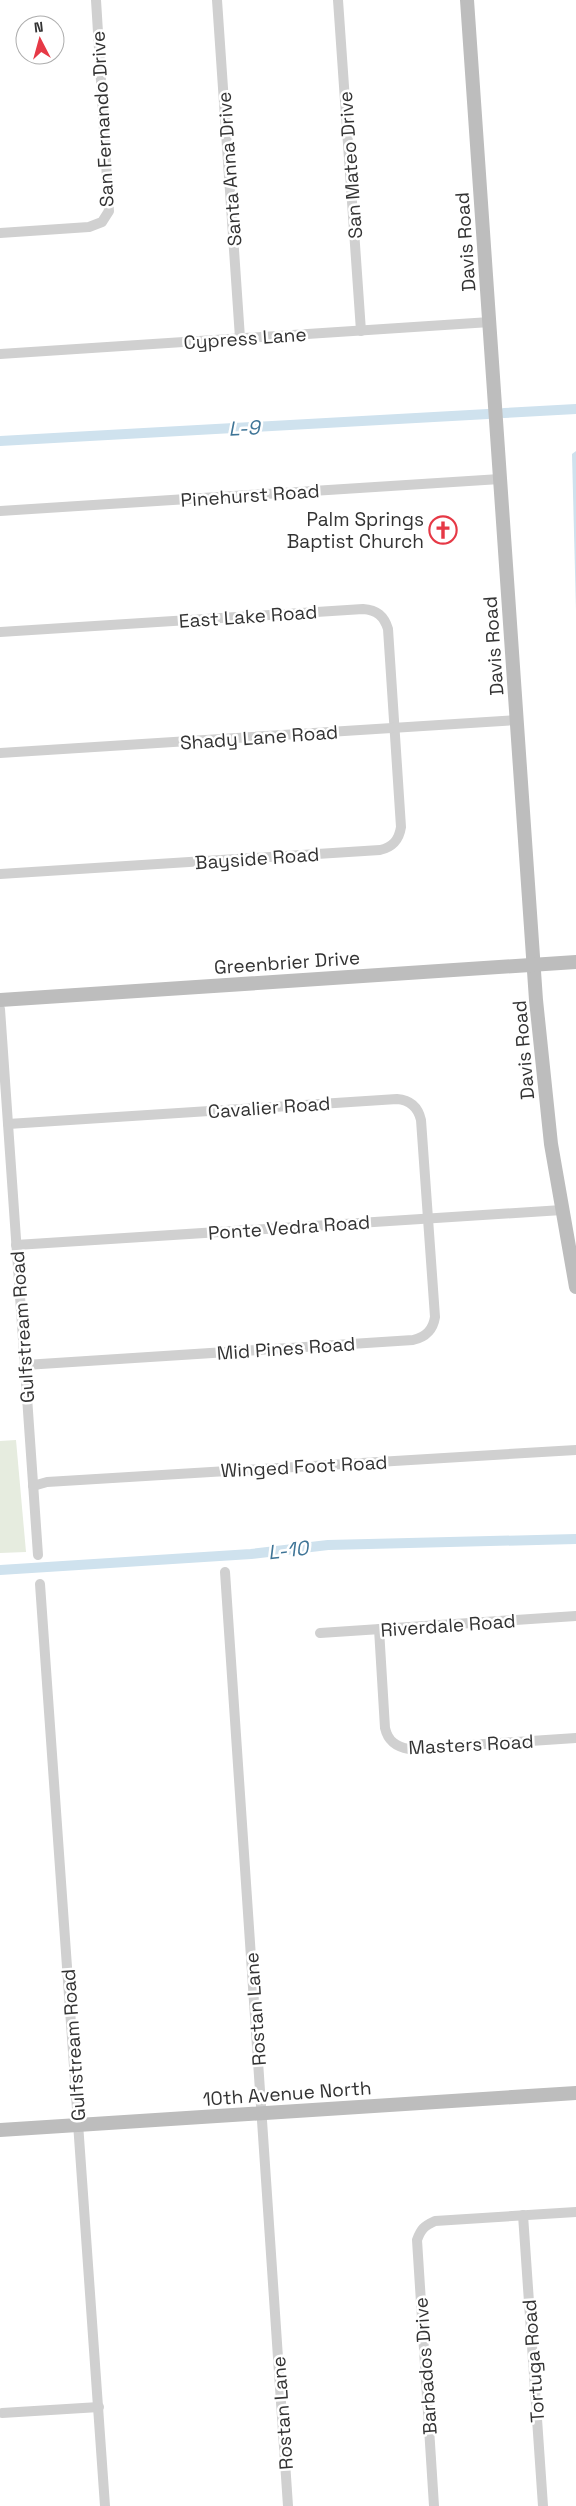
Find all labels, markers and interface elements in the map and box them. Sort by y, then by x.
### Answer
north arrow [15,15,65,65]
text: N [33,18,44,37]
street label: San Fernando Drive [85,30,120,208]
street label: San Mateo Drive [333,90,368,239]
street label: Santa Anna Drive [212,91,247,247]
street label: Davis Road [450,191,481,292]
street label: Cypress Lane [183,322,307,355]
water label: L-9 [228,414,262,442]
street label: Pinehurst Road [180,478,320,513]
place label: Palm Springs Baptist Church [287,507,424,554]
church icon: Palm Springs Baptist Church [428,515,458,545]
street label: Davis Road [478,595,509,696]
street label: East Lake Road [178,599,318,634]
street label: Shady Lane Road [179,720,339,755]
street label: Bayside Road [194,842,320,875]
street label: Greenbrier Drive [213,945,361,980]
street label: Davis Road [507,999,540,1101]
street label: Cavalier Road [207,1091,331,1124]
street label: Ponte Vedra Road [207,1209,371,1246]
street label: Gulfstream Road [5,1250,40,1404]
street label: Mid Pines Road [216,1331,356,1366]
street label: Winged Foot Road [220,1450,388,1483]
water label: L-10 [266,1534,312,1565]
street label: Riverdale Road [380,1608,516,1643]
street label: Masters Road [408,1729,534,1760]
street label: Rostan Lane [239,1951,272,2067]
street label: Gulfstream Road [56,1968,91,2122]
street label: 10th Avenue North [202,2075,372,2112]
street label: Barbados Drive [408,2296,443,2436]
street label: Tortuga Road [517,2299,550,2423]
street label: Rostan Lane [266,2355,299,2471]

